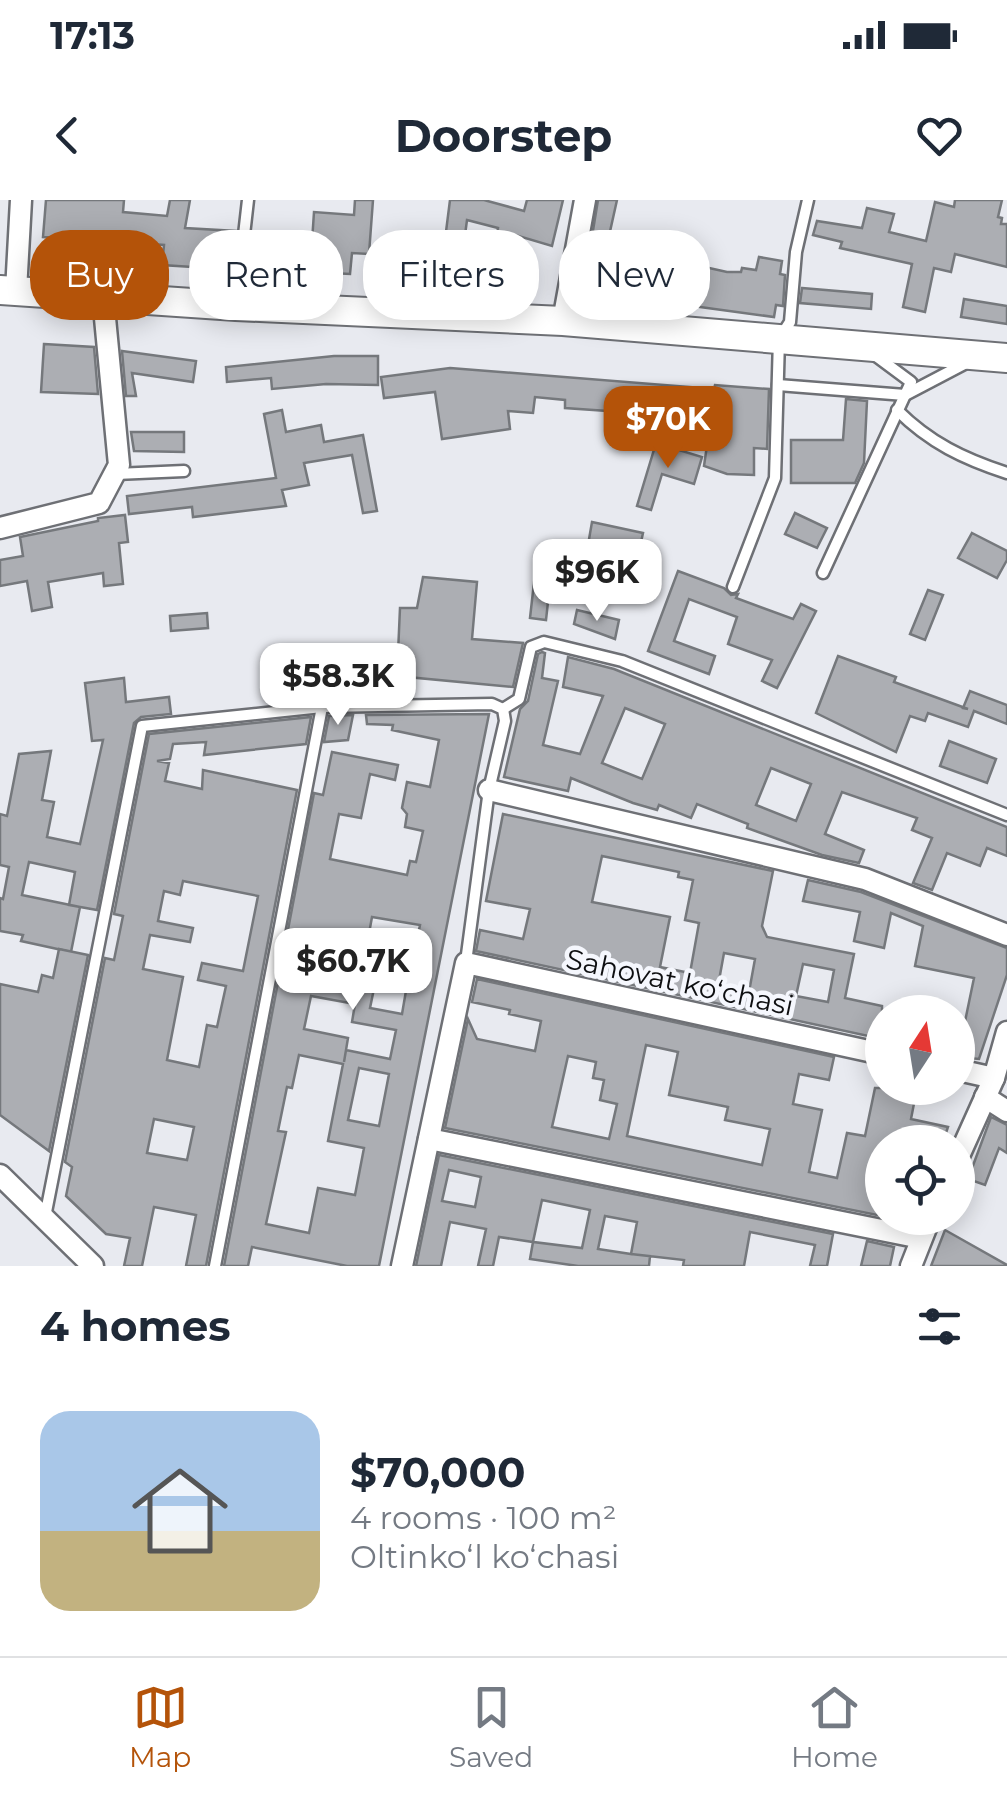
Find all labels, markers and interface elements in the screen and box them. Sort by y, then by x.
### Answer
text: 17:13 [50,12,135,59]
icon: back [40,108,95,163]
text: Doorstep [395,108,612,163]
icon: heart [912,108,967,163]
chip: Buy [30,230,169,320]
chip: Rent [189,230,343,320]
chip: Filters [363,230,539,320]
chip: New [559,230,710,320]
pin: $70K [609,386,727,471]
text: $70K [626,399,710,438]
pin: $96K [538,539,656,624]
text: $96K [555,552,639,591]
pin: $58.3K [257,643,419,728]
text: $58.3K [282,656,394,695]
pin: $60.7K [272,928,434,1013]
text: $60.7K [296,941,410,980]
street label: Sahovat koʻchasi [563,941,797,1023]
north arrow [865,995,975,1105]
map controls [865,995,975,1235]
button: locate [865,1125,975,1235]
icon: filters [912,1299,967,1354]
text: 4 homes [40,1300,231,1352]
text: $70,000 [350,1446,526,1498]
icon: home [120,1451,240,1571]
text: 4 rooms · 100 m² [350,1498,617,1537]
text: Oltinkoʻl koʻchasi [350,1537,619,1576]
tab: Map [129,1680,191,1774]
tab: Saved [449,1680,533,1774]
tab: Home [791,1680,878,1774]

